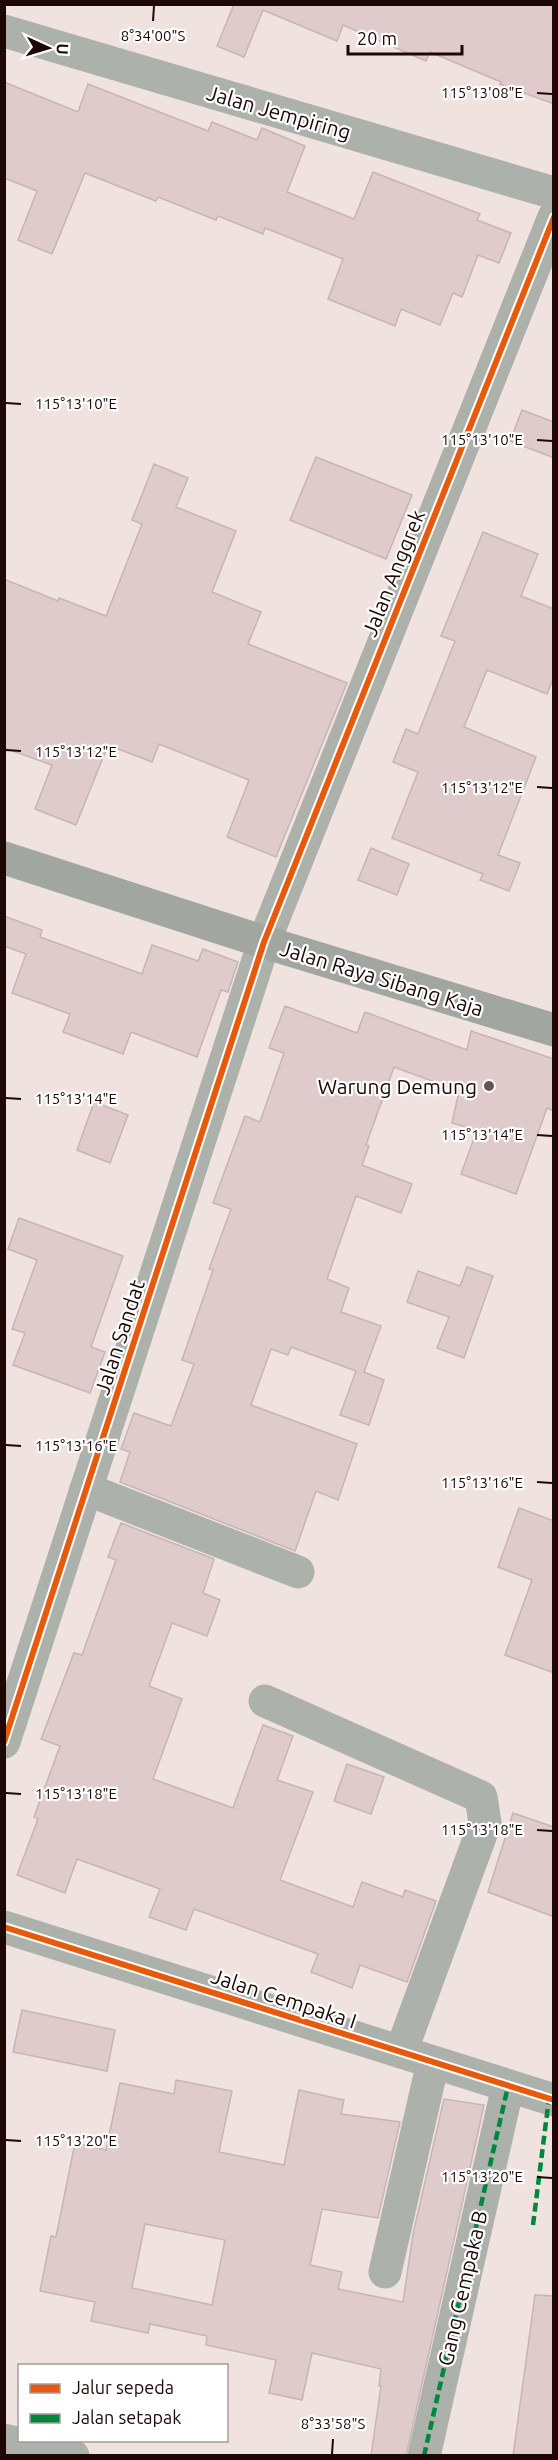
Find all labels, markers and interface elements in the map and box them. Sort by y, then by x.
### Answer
north arrow [18,18,78,78]
scale bar [348,18,462,56]
text: 8°34'00"S [121,27,185,44]
text: 20 m [357,28,397,48]
text: U [54,43,72,55]
street label: Jalan Jempiring [204,80,354,144]
text: 115°13'08"E [441,84,523,101]
text: 115°13'10"E [35,395,117,412]
text: 115°13'10"E [441,431,523,448]
street label: Jalan Anggrek [357,506,429,640]
text: 115°13'12"E [35,743,117,760]
text: 115°13'12"E [441,779,523,796]
street label: Jalan Raya Sibang Kaja [277,936,487,1020]
place label: Warung Demung [318,1074,477,1098]
marker: Warung Demung [482,1079,496,1093]
text: 115°13'14"E [35,1090,117,1107]
text: 115°13'14"E [441,1126,523,1143]
street label: Jalan Sandat [89,1277,149,1397]
text: 115°13'16"E [35,1437,117,1454]
text: 115°13'16"E [441,1474,523,1491]
text: 115°13'18"E [35,1785,117,1802]
text: 115°13'18"E [441,1821,523,1838]
street label: Jalan Cempaka I [208,1963,360,2033]
text: 115°13'20"E [35,2132,117,2149]
text: 115°13'20"E [441,2168,523,2185]
street label: Gang Cempaka B [432,2208,492,2368]
legend [18,2364,228,2442]
text: Jalur sepeda [72,2377,174,2397]
text: Jalan setapak [72,2407,181,2427]
text: 8°33'58"S [301,2415,365,2432]

